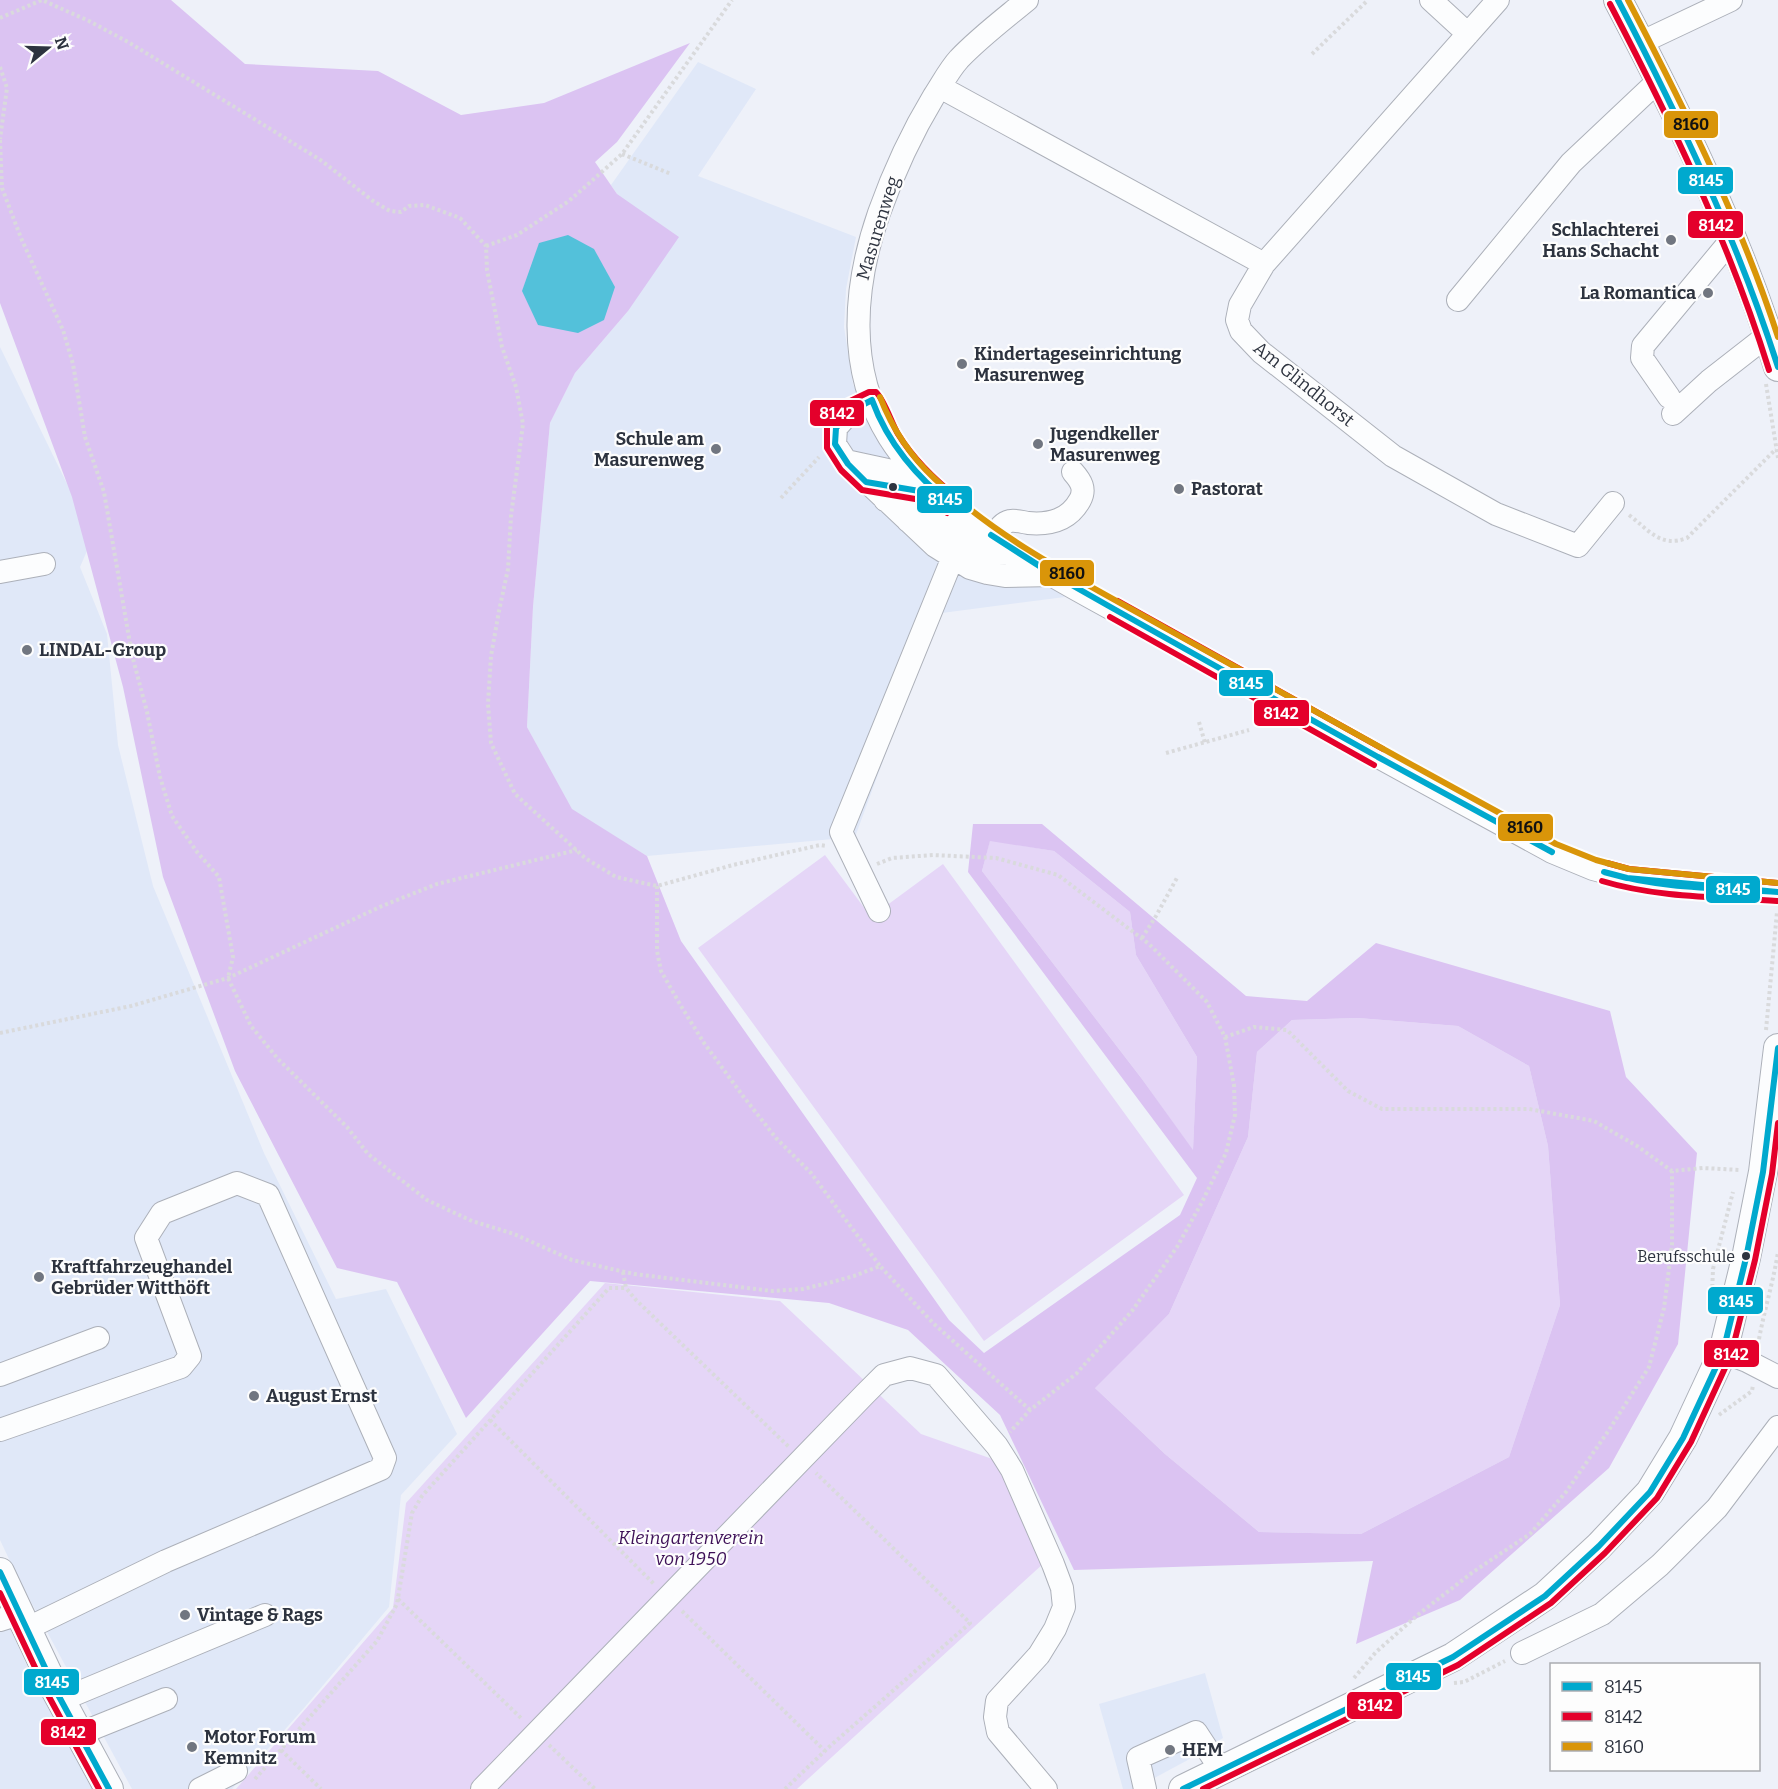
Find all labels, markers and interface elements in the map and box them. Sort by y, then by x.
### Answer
north arrow [18,18,78,78]
text: N [51,34,73,52]
line badge: 8160 [1663,110,1719,139]
text: 8160 [1673,115,1709,134]
line badge: 8145 [1677,166,1734,195]
text: 8145 [1688,171,1724,190]
street label: Masurenweg [852,173,904,283]
line badge: 8142 [1687,210,1744,239]
text: 8142 [1698,216,1734,235]
place label: Schlachterei Hans Schacht [1542,219,1659,262]
marker: Schlachterei Hans Schacht [1664,233,1678,247]
place label: La Romantica [1580,282,1696,304]
marker: La Romantica [1701,286,1715,300]
street label: Am Glindhorst [1249,337,1359,432]
place label: Kindertageseinrichtung Masurenweg [974,343,1182,386]
marker: Kindertageseinrichtung Masurenweg [955,357,969,371]
line badge: 8142 [809,399,865,427]
text: 8142 [819,404,855,423]
place label: Jugendkeller Masurenweg [1049,423,1161,466]
place label: Schule am Masurenweg [594,428,705,471]
marker: Jugendkeller Masurenweg [1031,437,1045,451]
marker: Schule am Masurenweg [709,442,723,456]
place label: Pastorat [1191,478,1263,500]
unlabelled marker [887,481,899,493]
marker: Pastorat [1172,482,1186,496]
line badge: 8145 [916,485,973,514]
text: 8145 [927,490,963,509]
line badge: 8160 [1039,559,1095,587]
text: 8160 [1049,564,1085,583]
place label: LINDAL-Group [39,639,166,661]
marker: LINDAL-Group [20,643,34,657]
line badge: 8145 [1218,669,1274,697]
text: 8145 [1228,674,1264,693]
line badge: 8142 [1253,699,1310,727]
text: 8142 [1263,704,1299,723]
line badge: 8160 [1497,813,1554,842]
text: 8160 [1507,818,1543,837]
line badge: 8145 [1705,875,1761,904]
text: 8145 [1715,880,1751,899]
place label: Berufsschule [1637,1247,1735,1266]
marker: Berufsschule [1740,1250,1752,1262]
place label: Kraftfahrzeughandel Gebrüder Witthöft [51,1256,233,1299]
marker: Kraftfahrzeughandel Gebrüder Witthöft [32,1270,46,1284]
line badge: 8145 [1707,1286,1764,1315]
text: 8145 [1718,1292,1754,1311]
line badge: 8142 [1703,1339,1760,1368]
text: 8142 [1713,1345,1749,1364]
place label: August Ernst [266,1385,377,1407]
marker: August Ernst [247,1389,261,1403]
park label: Kleingartenverein von 1950 [618,1527,764,1570]
place label: Vintage & Rags [197,1604,323,1626]
marker: Vintage & Rags [178,1608,192,1622]
line badge: 8145 [1385,1662,1442,1691]
legend [1550,1663,1760,1771]
text: 8145 [1395,1667,1431,1686]
line badge: 8145 [23,1668,80,1696]
text: 8145 [34,1673,70,1692]
text: 8145 [1604,1676,1642,1698]
line badge: 8142 [1346,1691,1403,1720]
text: 8142 [1357,1696,1393,1715]
text: 8142 [1604,1706,1642,1728]
line badge: 8142 [40,1718,97,1746]
text: 8142 [50,1723,86,1742]
place label: Motor Forum Kemnitz [204,1726,316,1769]
text: 8160 [1604,1736,1644,1758]
place label: HEM [1182,1739,1223,1761]
marker: Motor Forum Kemnitz [185,1740,199,1754]
marker: HEM [1163,1743,1177,1757]

